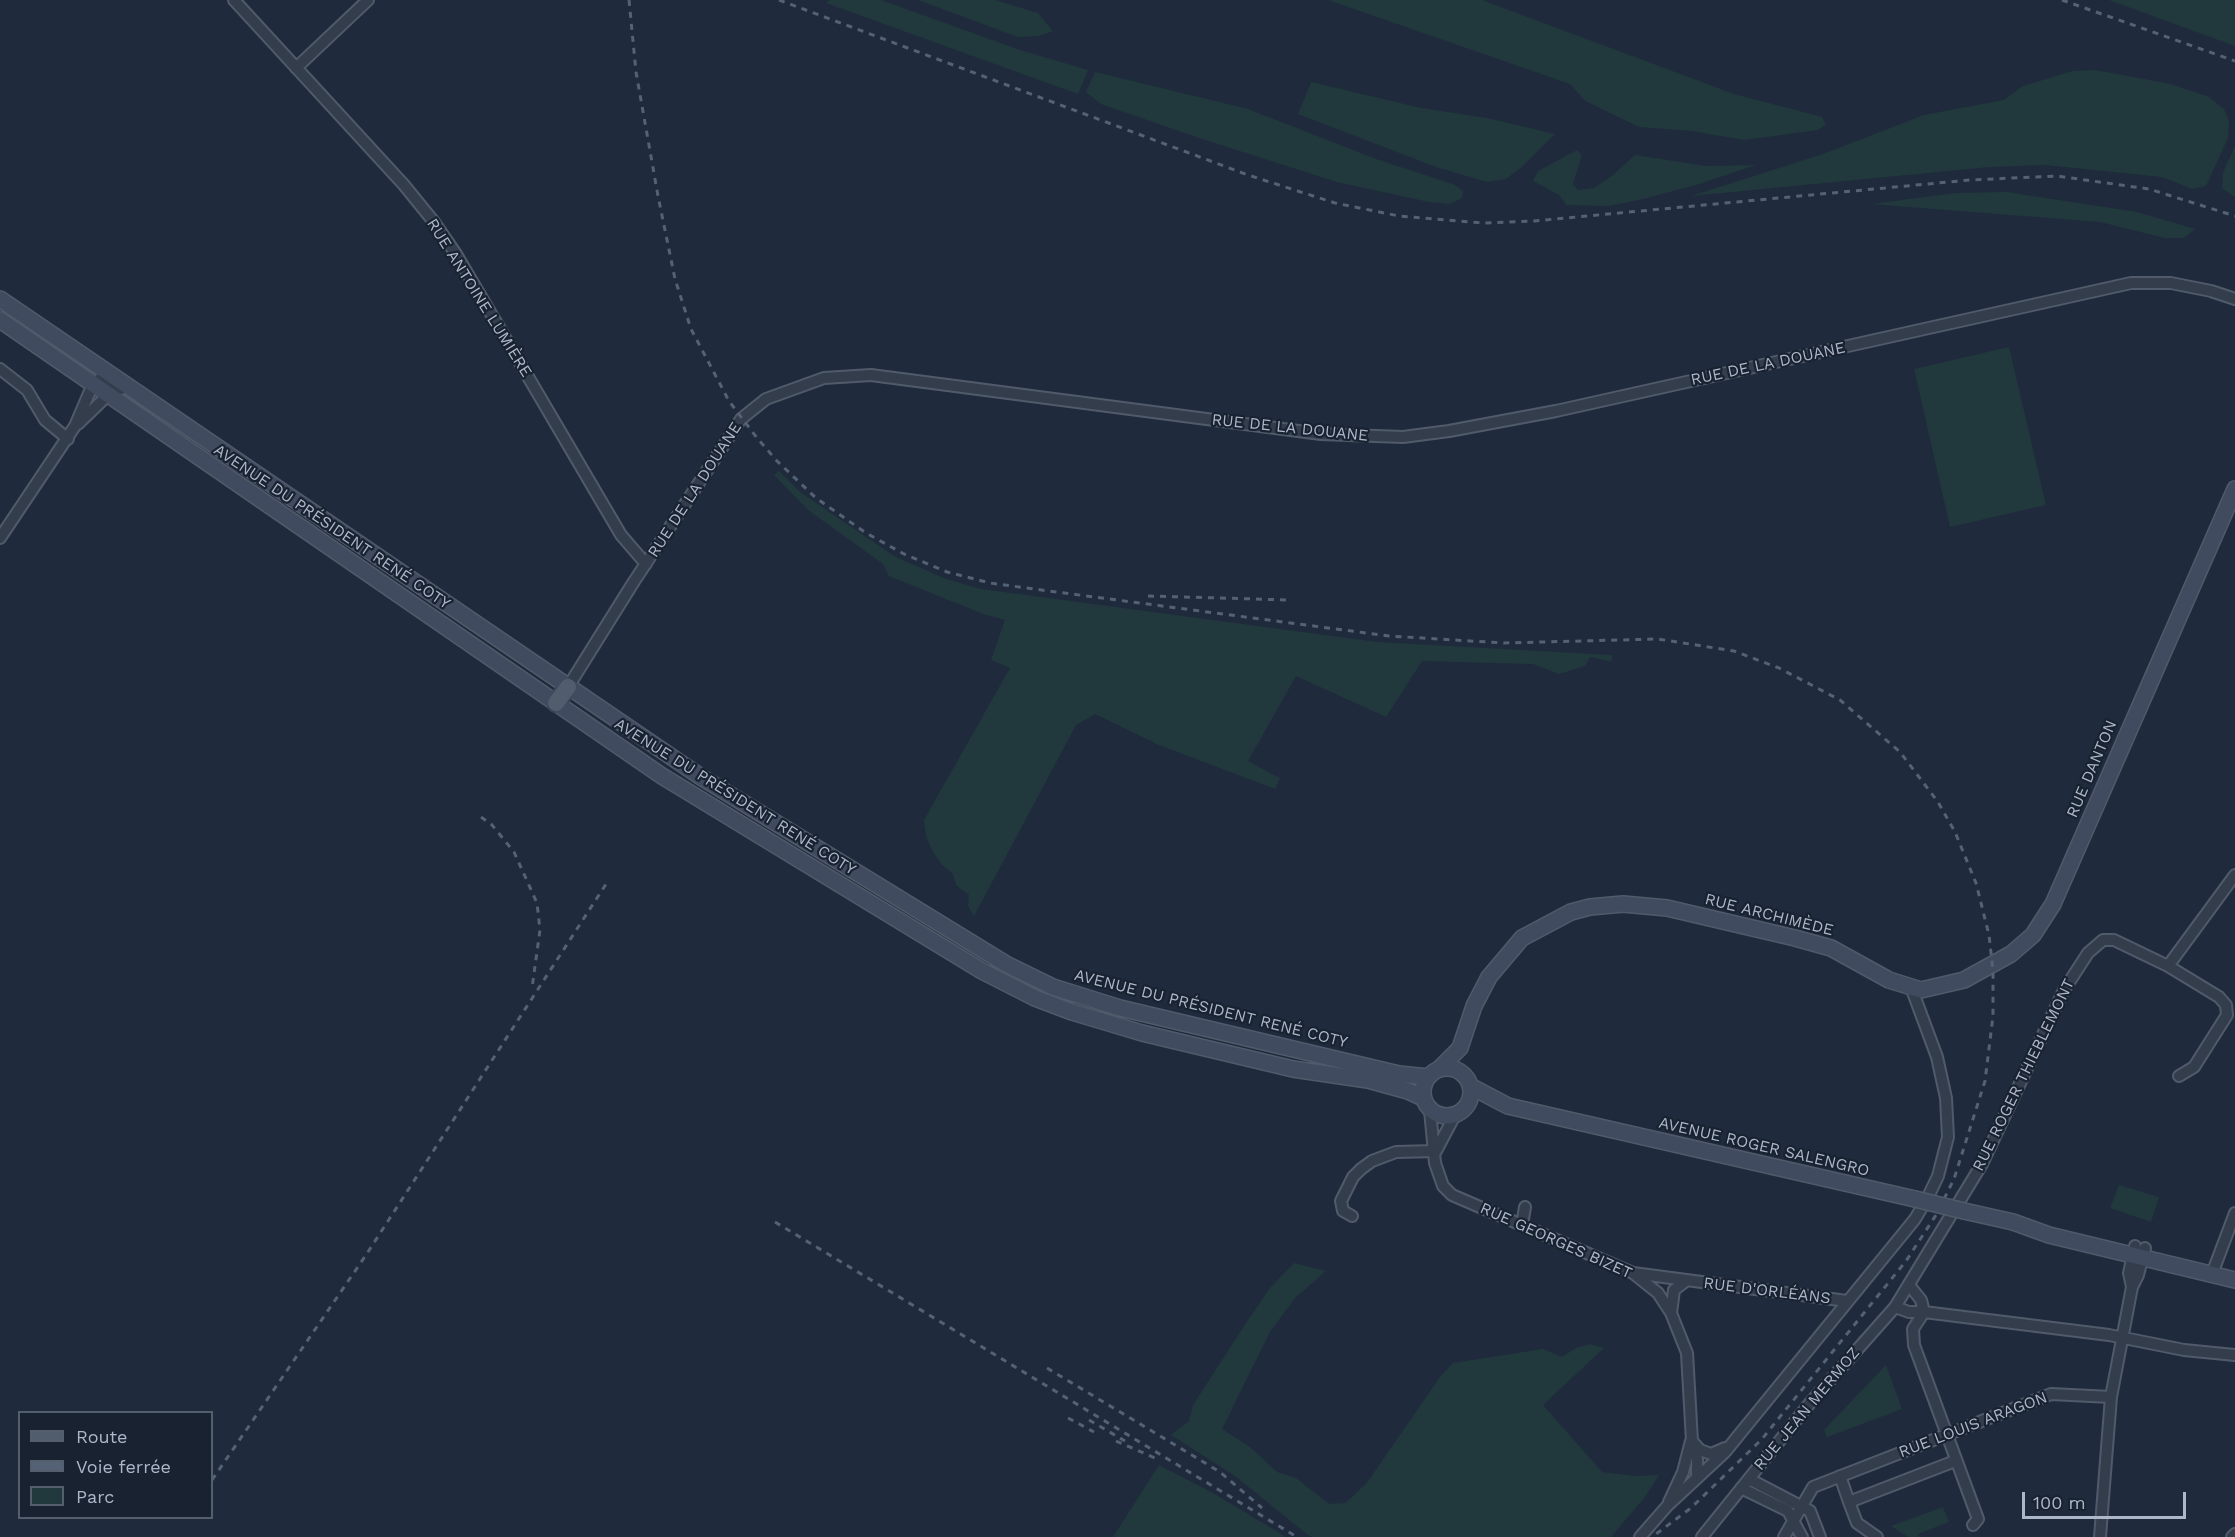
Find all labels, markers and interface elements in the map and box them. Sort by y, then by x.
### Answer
street label: RUE ANTOINE LUMIÈRE [422,215,536,381]
street label: RUE DE LA DOUANE [1689,338,1847,390]
street label: RUE DE LA DOUANE [1211,410,1369,446]
street label: RUE DE LA DOUANE [644,419,746,561]
street label: AVENUE DU PRÉSIDENT RENÉ COTY [210,440,454,614]
street label: AVENUE DU PRÉSIDENT RENÉ COTY [611,714,859,880]
street label: RUE DANTON [2063,717,2121,821]
street label: RUE ARCHIMÈDE [1703,890,1835,940]
street label: AVENUE DU PRÉSIDENT RENÉ COTY [1072,966,1350,1052]
street label: RUE ROGER THIEBLEMONT [1969,976,2079,1174]
street label: AVENUE ROGER SALENGRO [1657,1113,1871,1181]
street label: RUE GEORGES BIZET [1477,1199,1635,1283]
street label: RUE D'ORLÉANS [1702,1274,1832,1308]
street label: RUE JEAN MERMOZ [1750,1344,1864,1474]
street label: RUE LOUIS ARAGON [1896,1388,2050,1462]
legend [18,1411,213,1519]
text: Route [76,1426,128,1447]
text: Voie ferrée [76,1456,171,1477]
scale bar [2025,1480,2188,1518]
text: Parc [76,1486,114,1507]
text: 100 m [2033,1492,2086,1513]

